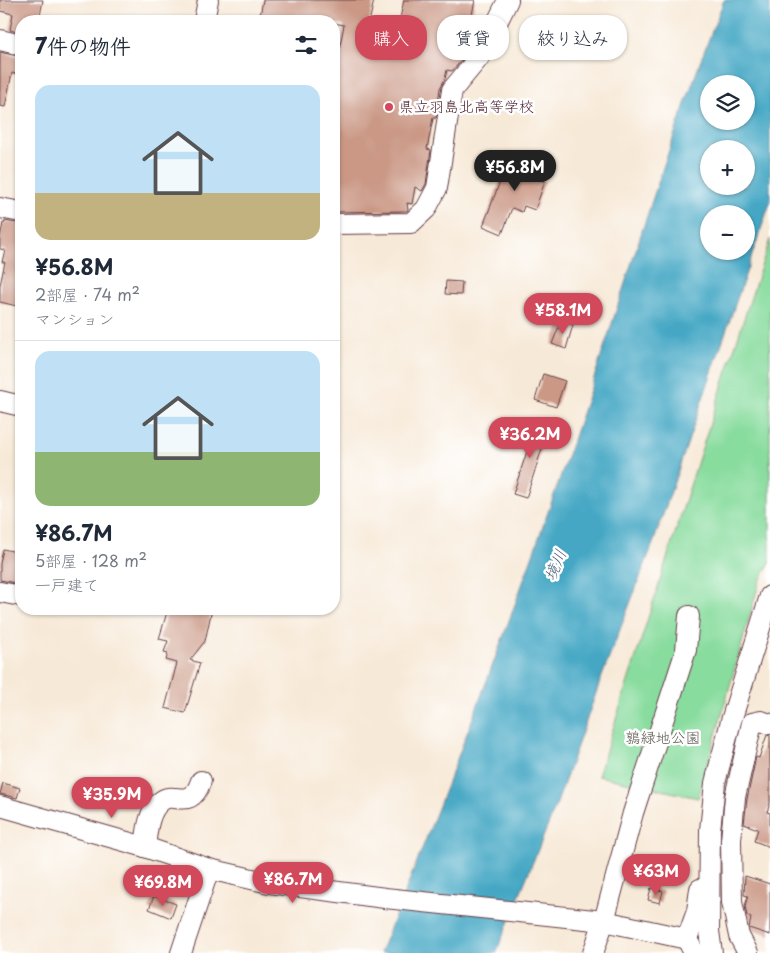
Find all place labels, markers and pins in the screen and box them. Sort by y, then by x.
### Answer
place label: 県立羽島北高等学校 [399,94,534,117]
marker: 県立羽島北高等学校 [383,101,395,113]
pin: ¥56.8M [474,150,556,192]
pin: ¥58.1M [522,292,604,335]
pin: ¥36.2M [489,416,571,459]
pin: ¥35.9M [71,776,153,819]
pin: ¥63M [626,854,686,896]
pin: ¥86.7M [252,862,334,904]
pin: ¥69.8M [122,864,204,907]

